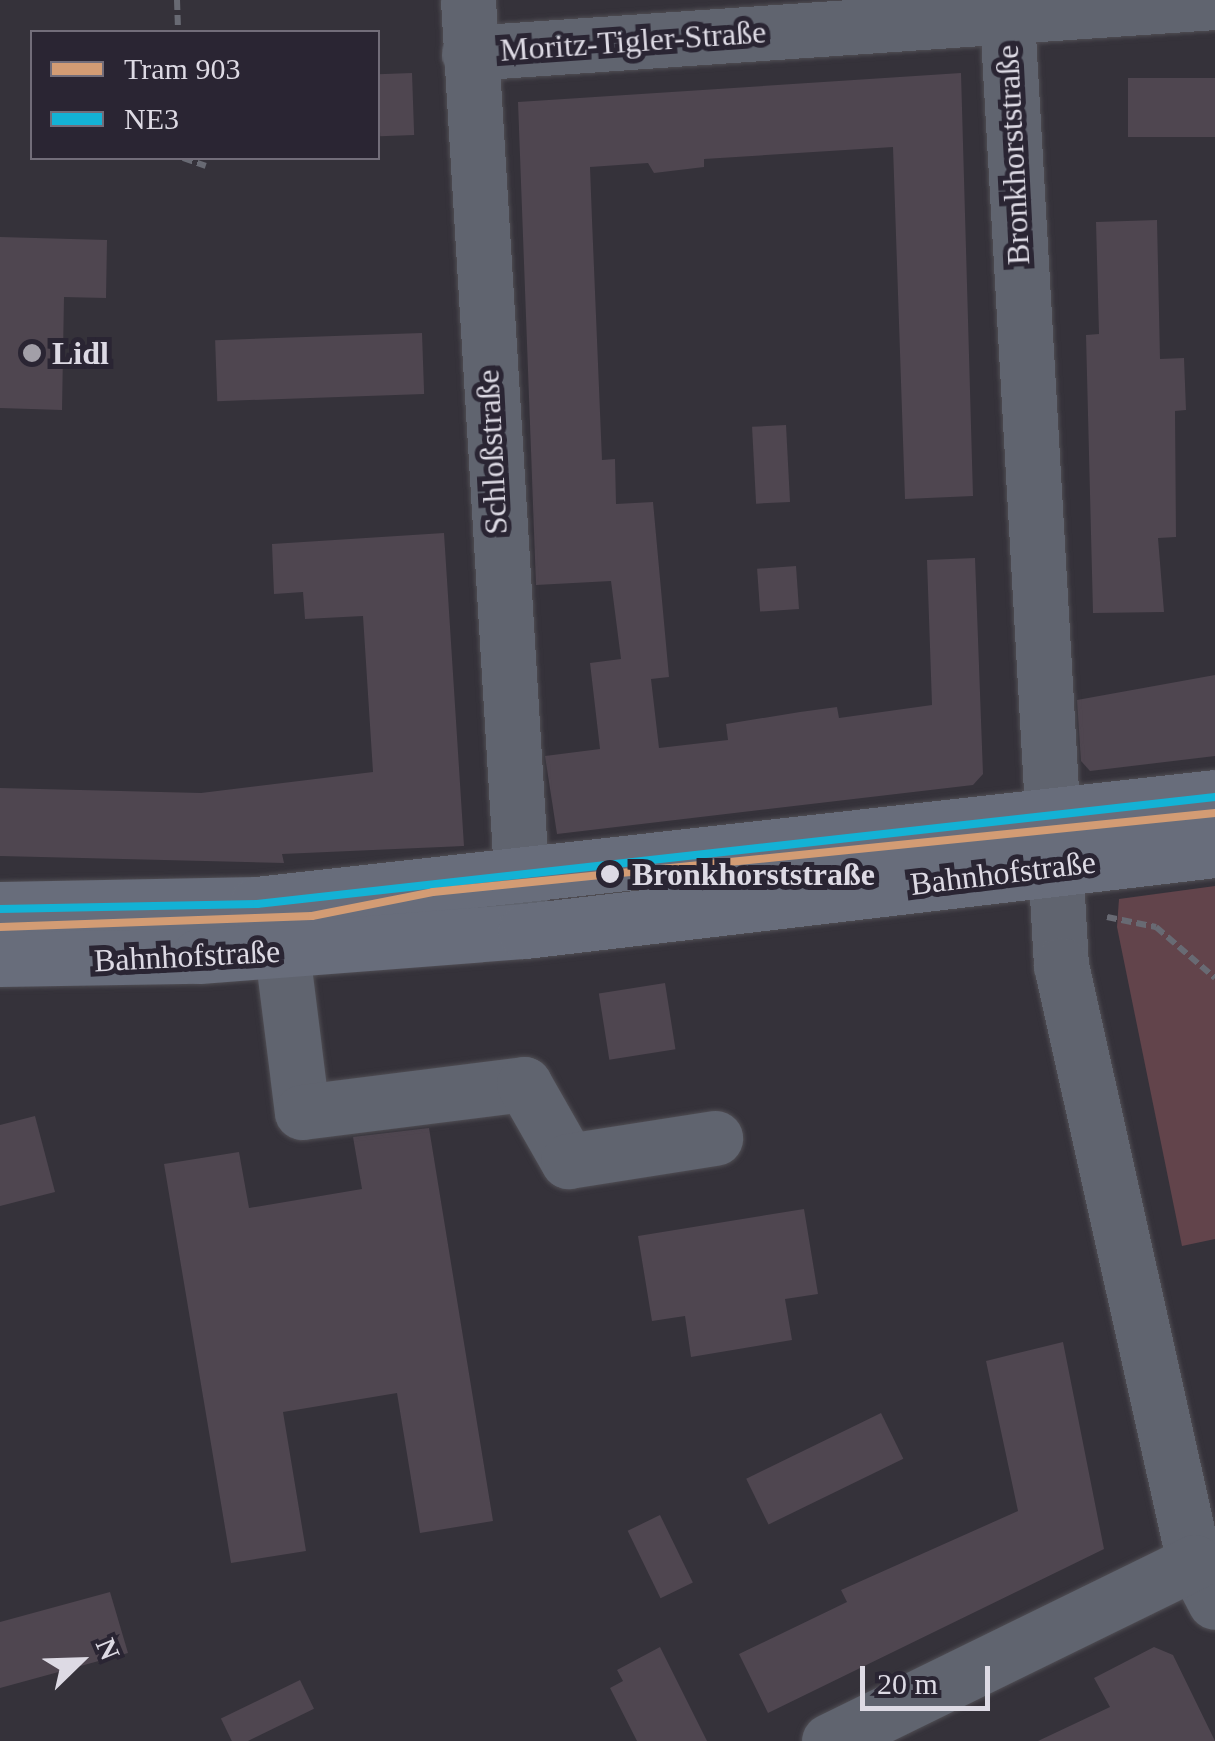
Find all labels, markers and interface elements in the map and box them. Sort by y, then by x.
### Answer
street label: Moritz-Tigler-Straße [499,13,767,69]
legend [30,30,380,160]
street label: Bronkhorststraße [988,44,1038,266]
text: Tram 903 [124,52,240,85]
text: NE3 [124,102,179,135]
place label: Lidl [52,334,109,372]
marker: Lidl [21,342,43,364]
street label: Schloßstraße [469,368,515,536]
street label: Bahnhofstraße [908,843,1098,903]
place label: Bronkhorststraße [632,855,875,893]
marker: Bronkhorststraße [597,861,623,887]
street label: Bahnhofstraße [93,932,281,980]
north arrow [30,1611,130,1711]
text: N [90,1634,126,1664]
scale bar [865,1646,995,1708]
text: 20 m [877,1667,938,1700]

